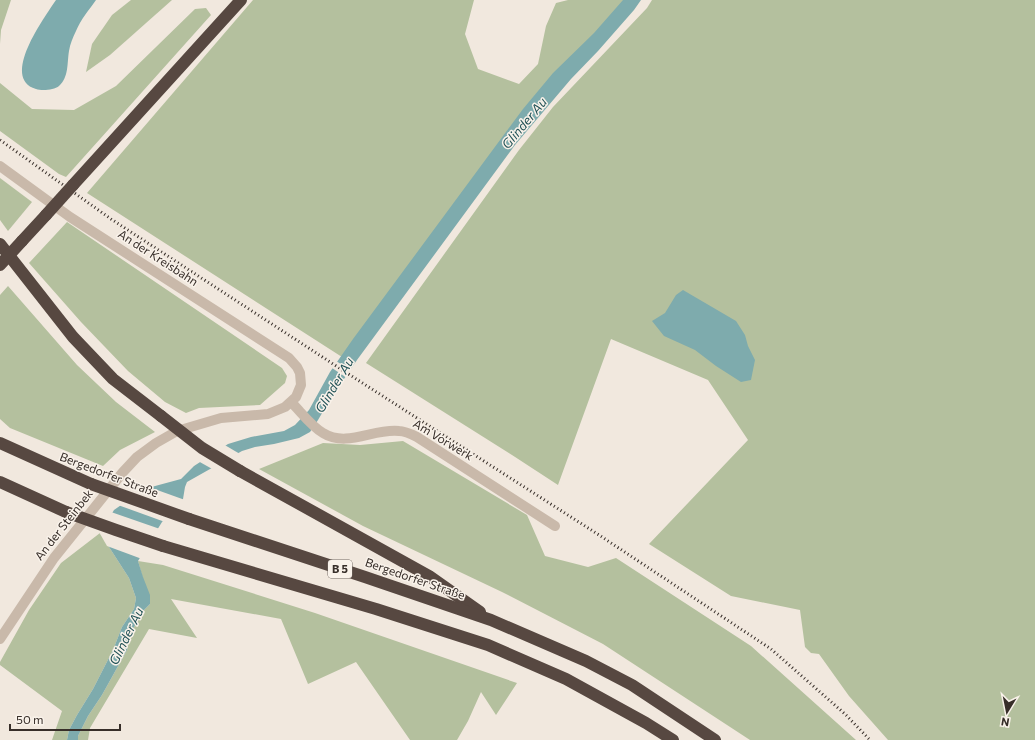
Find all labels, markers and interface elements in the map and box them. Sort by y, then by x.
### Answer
water label: Glinder Au [498,94,550,152]
street label: An der Kreisbahn [116,226,201,288]
water label: Glinder Au [311,354,357,416]
street label: Am Vorwerk [411,416,476,463]
street label: Bergedorfer Straße [58,449,161,499]
street label: An der Steinbek [31,486,95,562]
street label: Bergedorfer Straße [364,554,467,602]
road number: B 5 [328,560,352,578]
water label: Glinder Au [105,605,147,667]
north arrow [987,692,1027,732]
scale bar [10,706,120,732]
text: 50 m [16,712,44,726]
text: N [1000,715,1010,729]

